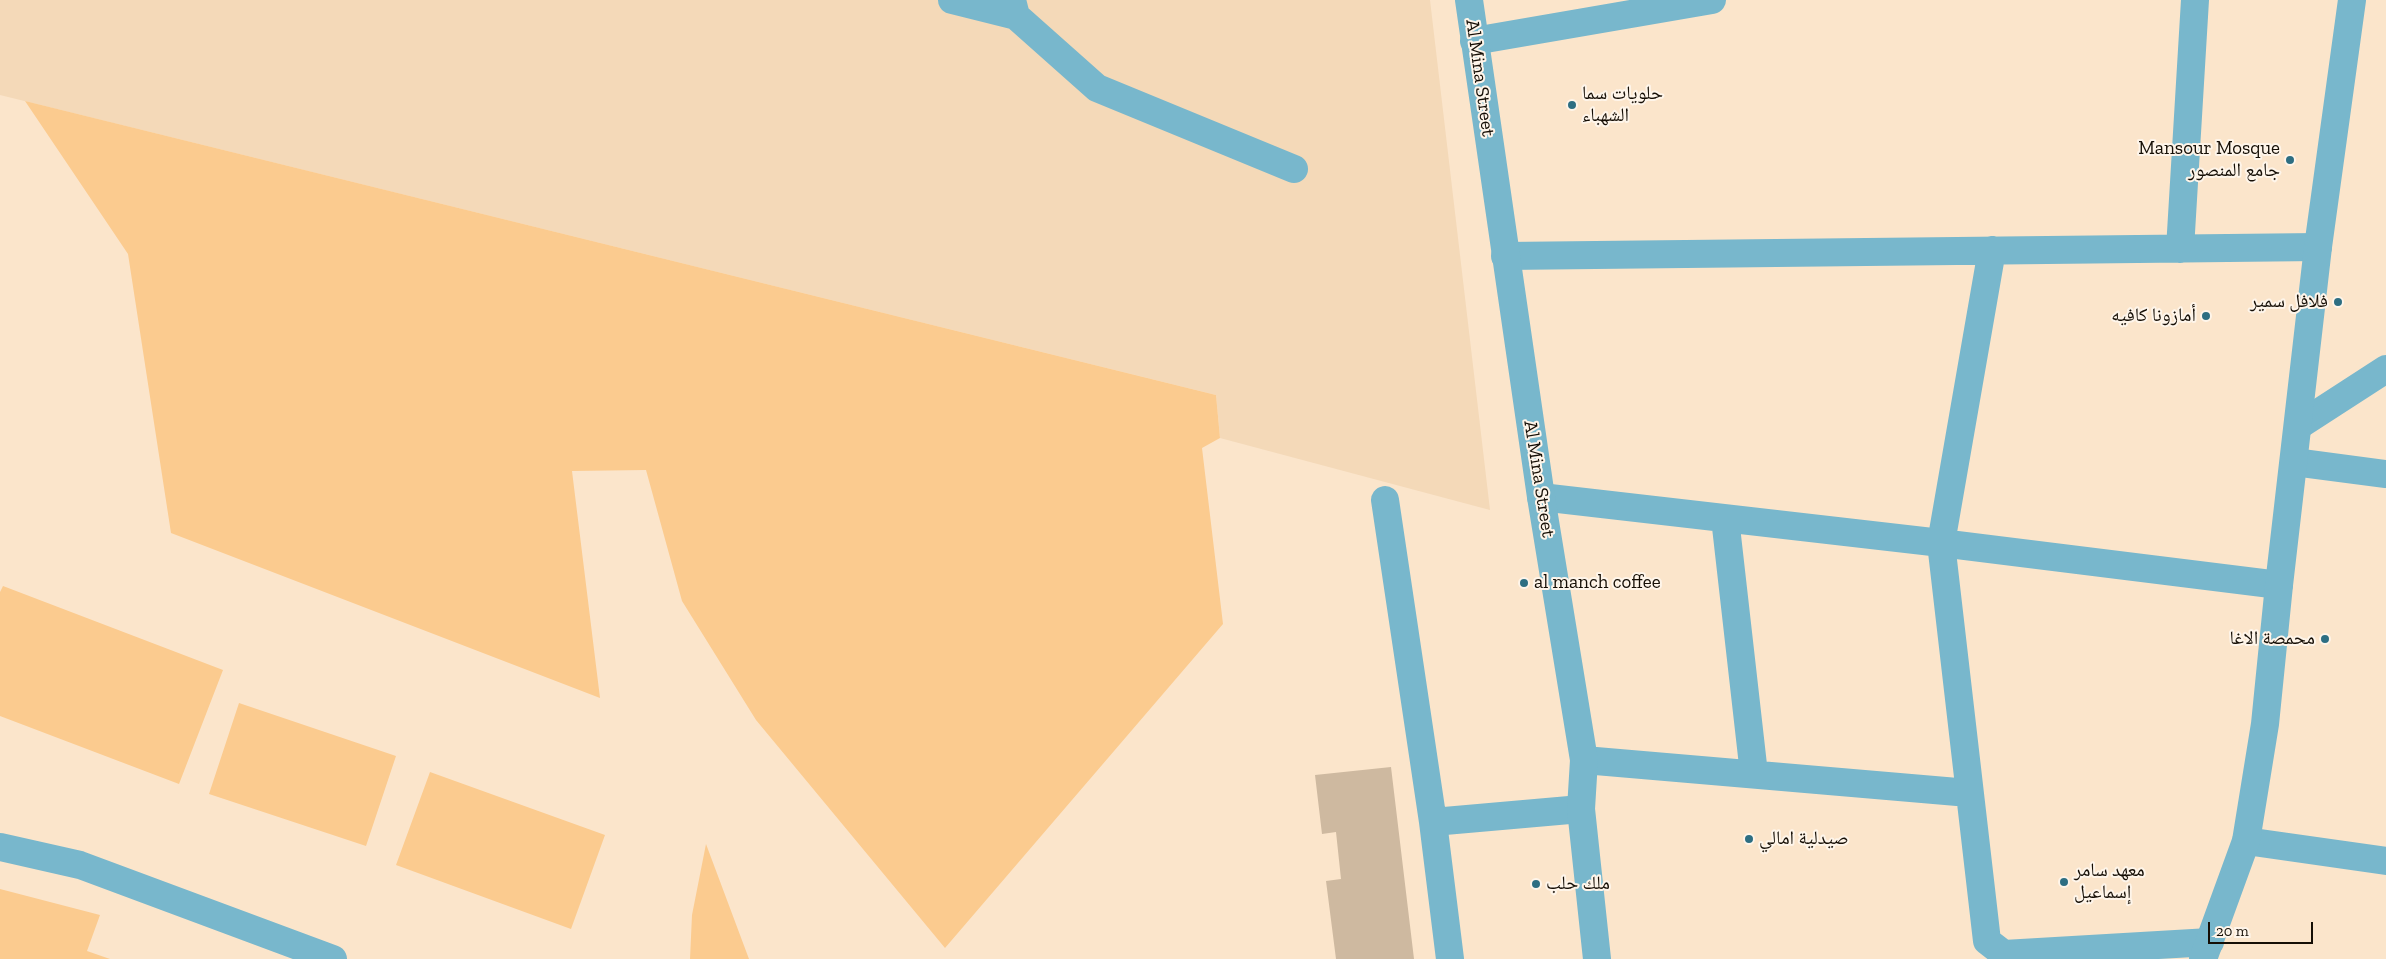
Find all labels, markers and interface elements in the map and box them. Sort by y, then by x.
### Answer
street label: Al Mina Street [1460,18,1500,138]
place label: حلويات سما الشهباء [1582,83,1663,127]
marker: حلويات سما الشهباء [1566,99,1578,111]
place label: Mansour Mosque جامع المنصور [2138,138,2280,182]
marker: Mansour Mosque جامع المنصور [2284,154,2296,166]
place label: فلافل سمير [2250,291,2328,313]
marker: فلافل سمير [2332,296,2344,308]
place label: أمازونا كافيه [2111,305,2196,327]
marker: أمازونا كافيه [2200,310,2212,322]
street label: Al Mina Street [1518,419,1560,539]
place label: al manch coffee [1534,572,1661,594]
marker: al manch coffee [1518,577,1530,589]
place label: محمصة الاغا [2229,628,2315,650]
marker: محمصة الاغا [2319,633,2331,645]
place label: صيدلية امالي [1759,828,1849,850]
marker: صيدلية امالي [1743,833,1755,845]
place label: معهد سامر إسماعيل [2074,860,2145,904]
place label: ملك حلب [1546,873,1610,895]
marker: معهد سامر إسماعيل [2058,876,2070,888]
marker: ملك حلب [1530,878,1542,890]
scale bar [2211,912,2316,944]
text: 20 m [2216,922,2249,940]

